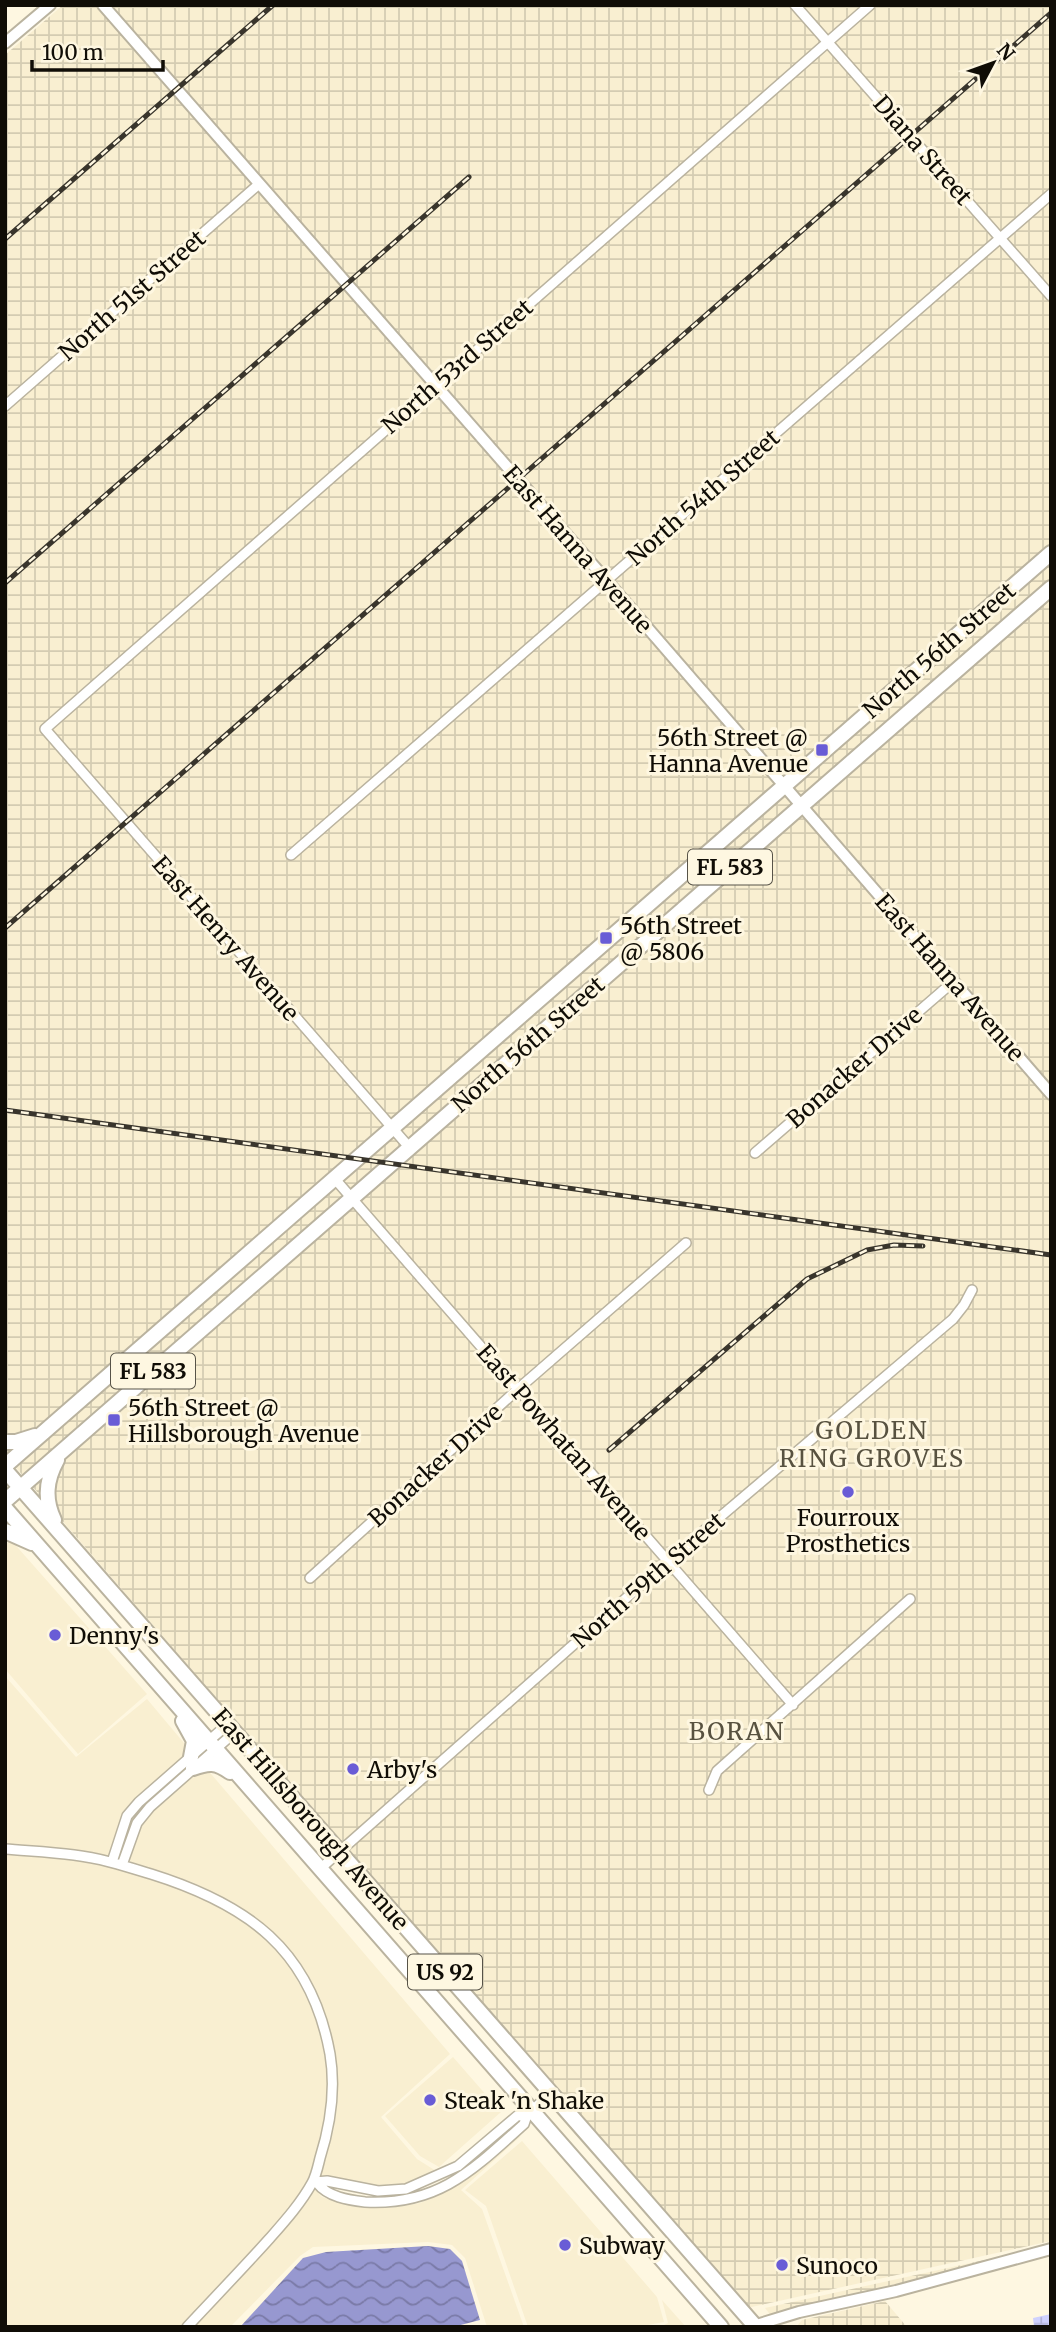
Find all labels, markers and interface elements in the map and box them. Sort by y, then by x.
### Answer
scale bar [32,28,163,72]
north arrow [958,28,1028,98]
text: N [992,38,1020,65]
text: 100 m [42,39,104,66]
street label: Diana Street [867,89,979,211]
street label: North 51st Street [53,223,211,367]
street label: North 53rd Street [376,293,538,439]
street label: North 54th Street [621,423,785,571]
street label: East Hanna Avenue [497,459,659,639]
street label: North 56th Street [857,576,1021,724]
place label: 56th Street @ Hanna Avenue [648,723,808,778]
marker: 56th Street @ Hanna Avenue [814,742,830,758]
street label: East Henry Avenue [146,850,306,1026]
road number: FL 583 [688,850,772,884]
street label: East Hanna Avenue [869,887,1031,1067]
place label: 56th Street @ 5806 [620,911,742,966]
marker: 56th Street @ 5806 [598,930,614,946]
street label: North 56th Street [446,970,610,1118]
street label: Bonacker Drive [780,1000,928,1134]
street label: East Powhatan Avenue [471,1338,657,1546]
road number: FL 583 [111,1354,195,1388]
place label: 56th Street @ Hillsborough Avenue [128,1393,359,1448]
street label: Bonacker Drive [362,1397,508,1533]
marker: 56th Street @ Hillsborough Avenue [106,1412,122,1428]
district label: GOLDEN RING GROVES [779,1415,965,1474]
marker: Fourroux Prosthetics [840,1484,856,1500]
place label: Fourroux Prosthetics [786,1503,910,1558]
street label: North 59th Street [566,1506,730,1654]
place label: Denny's [69,1621,159,1650]
marker: Denny's [47,1627,63,1643]
street label: East Hillsborough Avenue [207,1702,415,1936]
district label: BORAN [689,1716,785,1747]
place label: Arby's [366,1755,437,1784]
marker: Arby's [345,1761,361,1777]
road number: US 92 [408,1954,482,1990]
place label: Steak 'n Shake [444,2086,604,2115]
marker: Steak 'n Shake [422,2092,438,2108]
place label: Subway [579,2231,665,2260]
marker: Subway [557,2237,573,2253]
place label: Sunoco [796,2251,878,2280]
marker: Sunoco [774,2257,790,2273]

